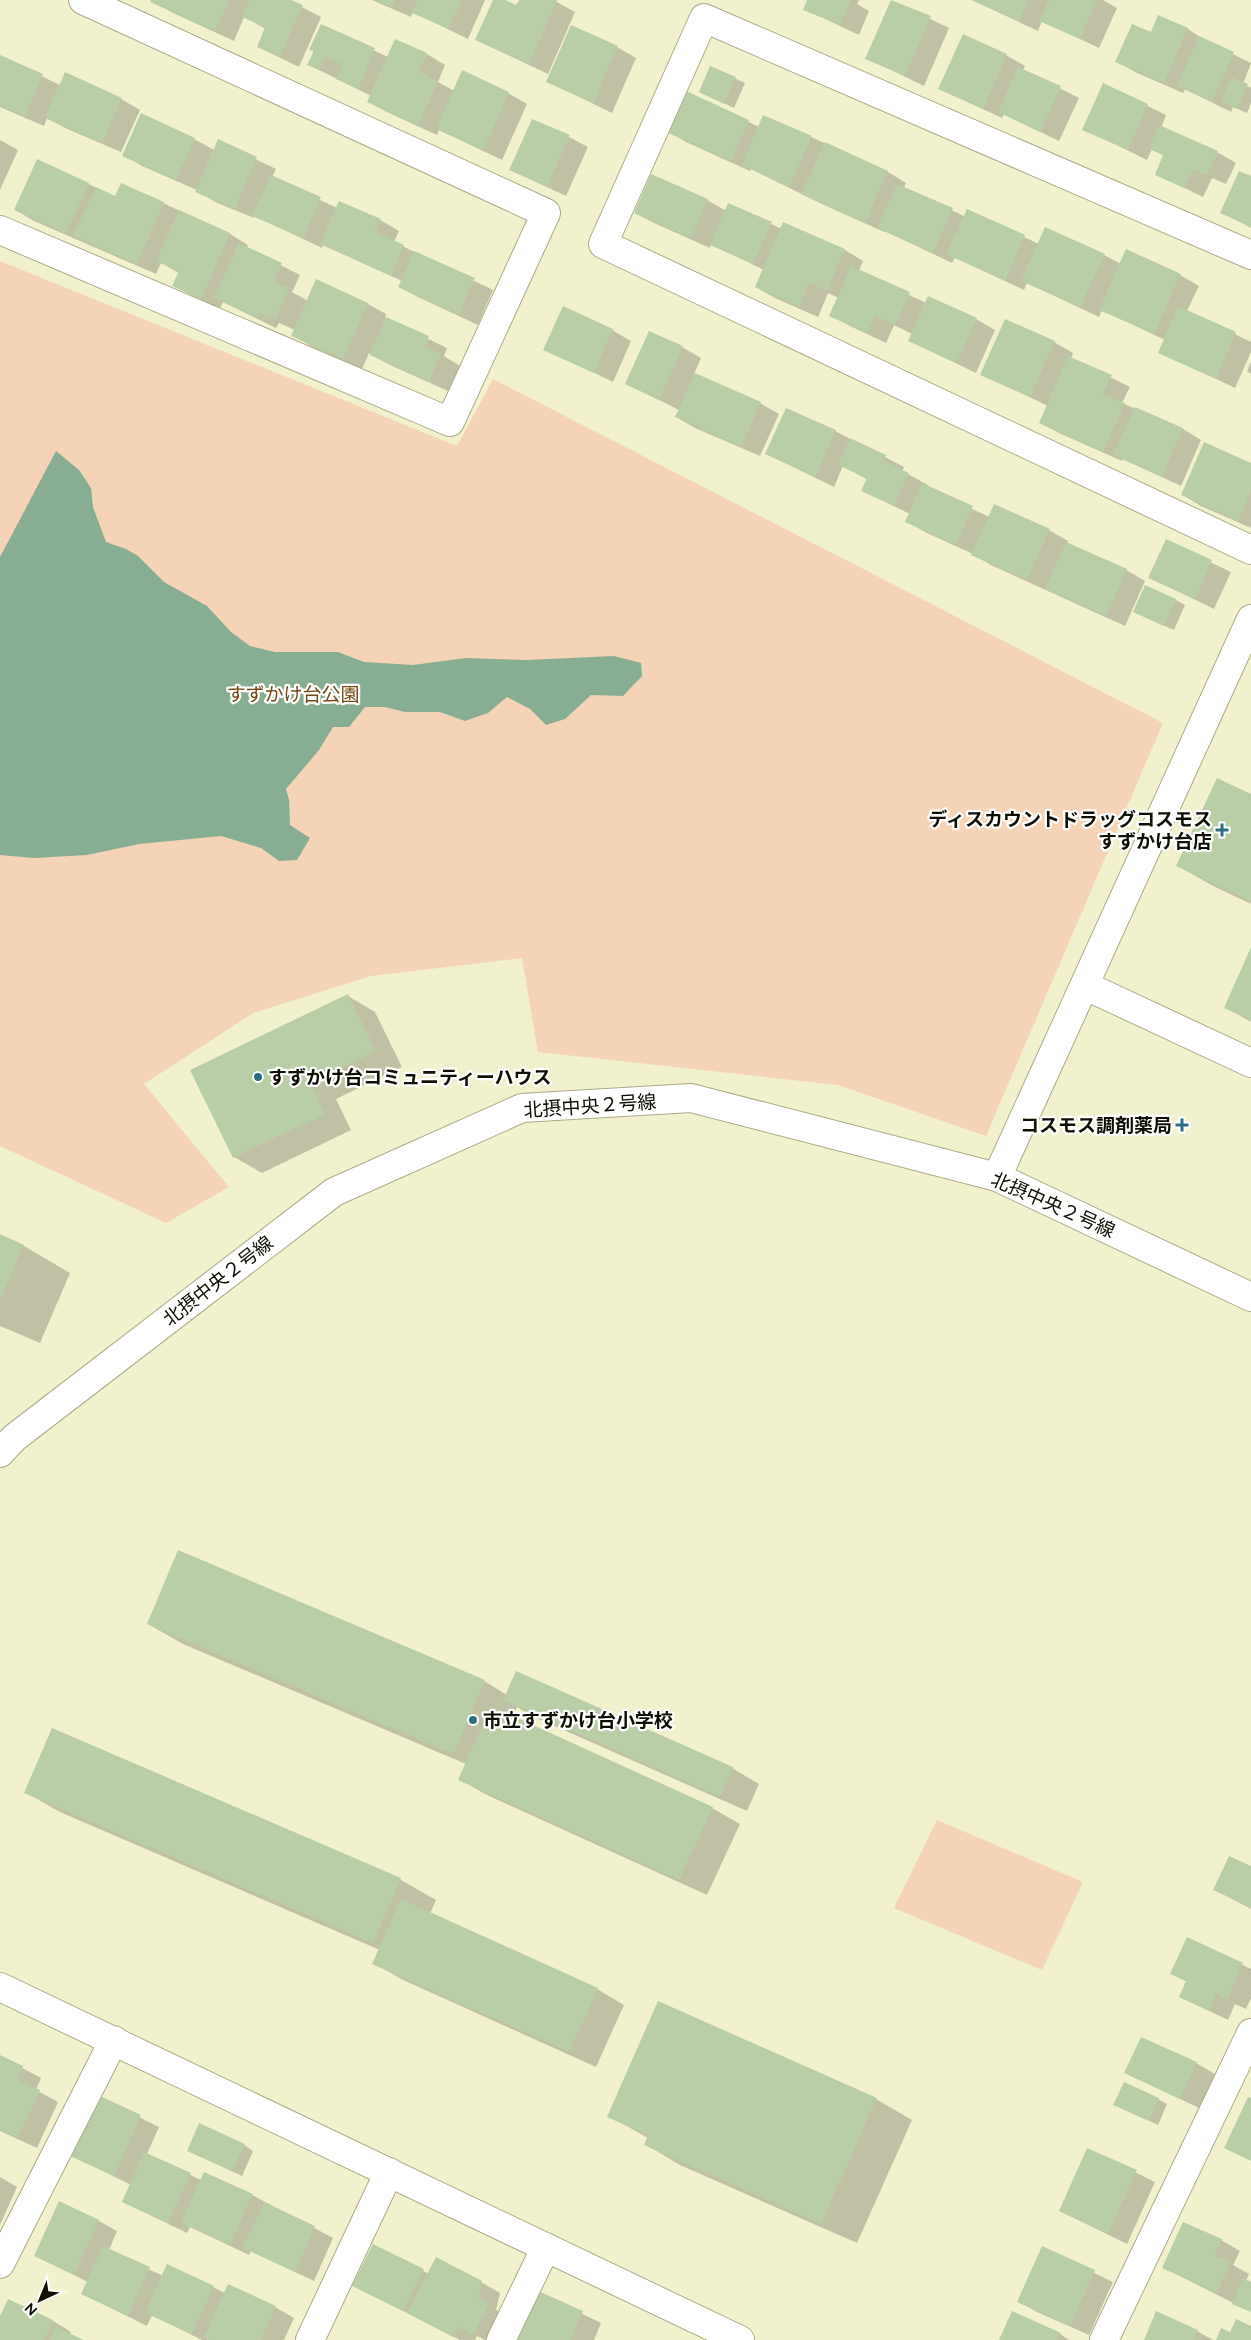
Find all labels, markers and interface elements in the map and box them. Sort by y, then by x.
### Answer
park label: すずかけ台公園 [226,683,360,706]
place label: ディスカウントドラッグコスモス すずかけ台店 [928,808,1212,853]
marker: ディスカウントドラッグコスモス すずかけ台店 [1216,824,1228,836]
place label: すずかけ台コミュニティーハウス [268,1066,551,1089]
marker: すずかけ台コミュニティーハウス [252,1071,264,1083]
street label: 北摂中央２号線 [523,1090,657,1122]
place label: コスモス調剤薬局 [1020,1114,1172,1137]
marker: コスモス調剤薬局 [1176,1119,1188,1131]
street label: 北摂中央２号線 [988,1167,1118,1243]
street label: 北摂中央２号線 [159,1231,277,1331]
place label: 市立すずかけ台小学校 [483,1709,673,1732]
marker: 市立すずかけ台小学校 [467,1714,479,1726]
north arrow [15,2275,65,2325]
text: N [22,2299,41,2319]

